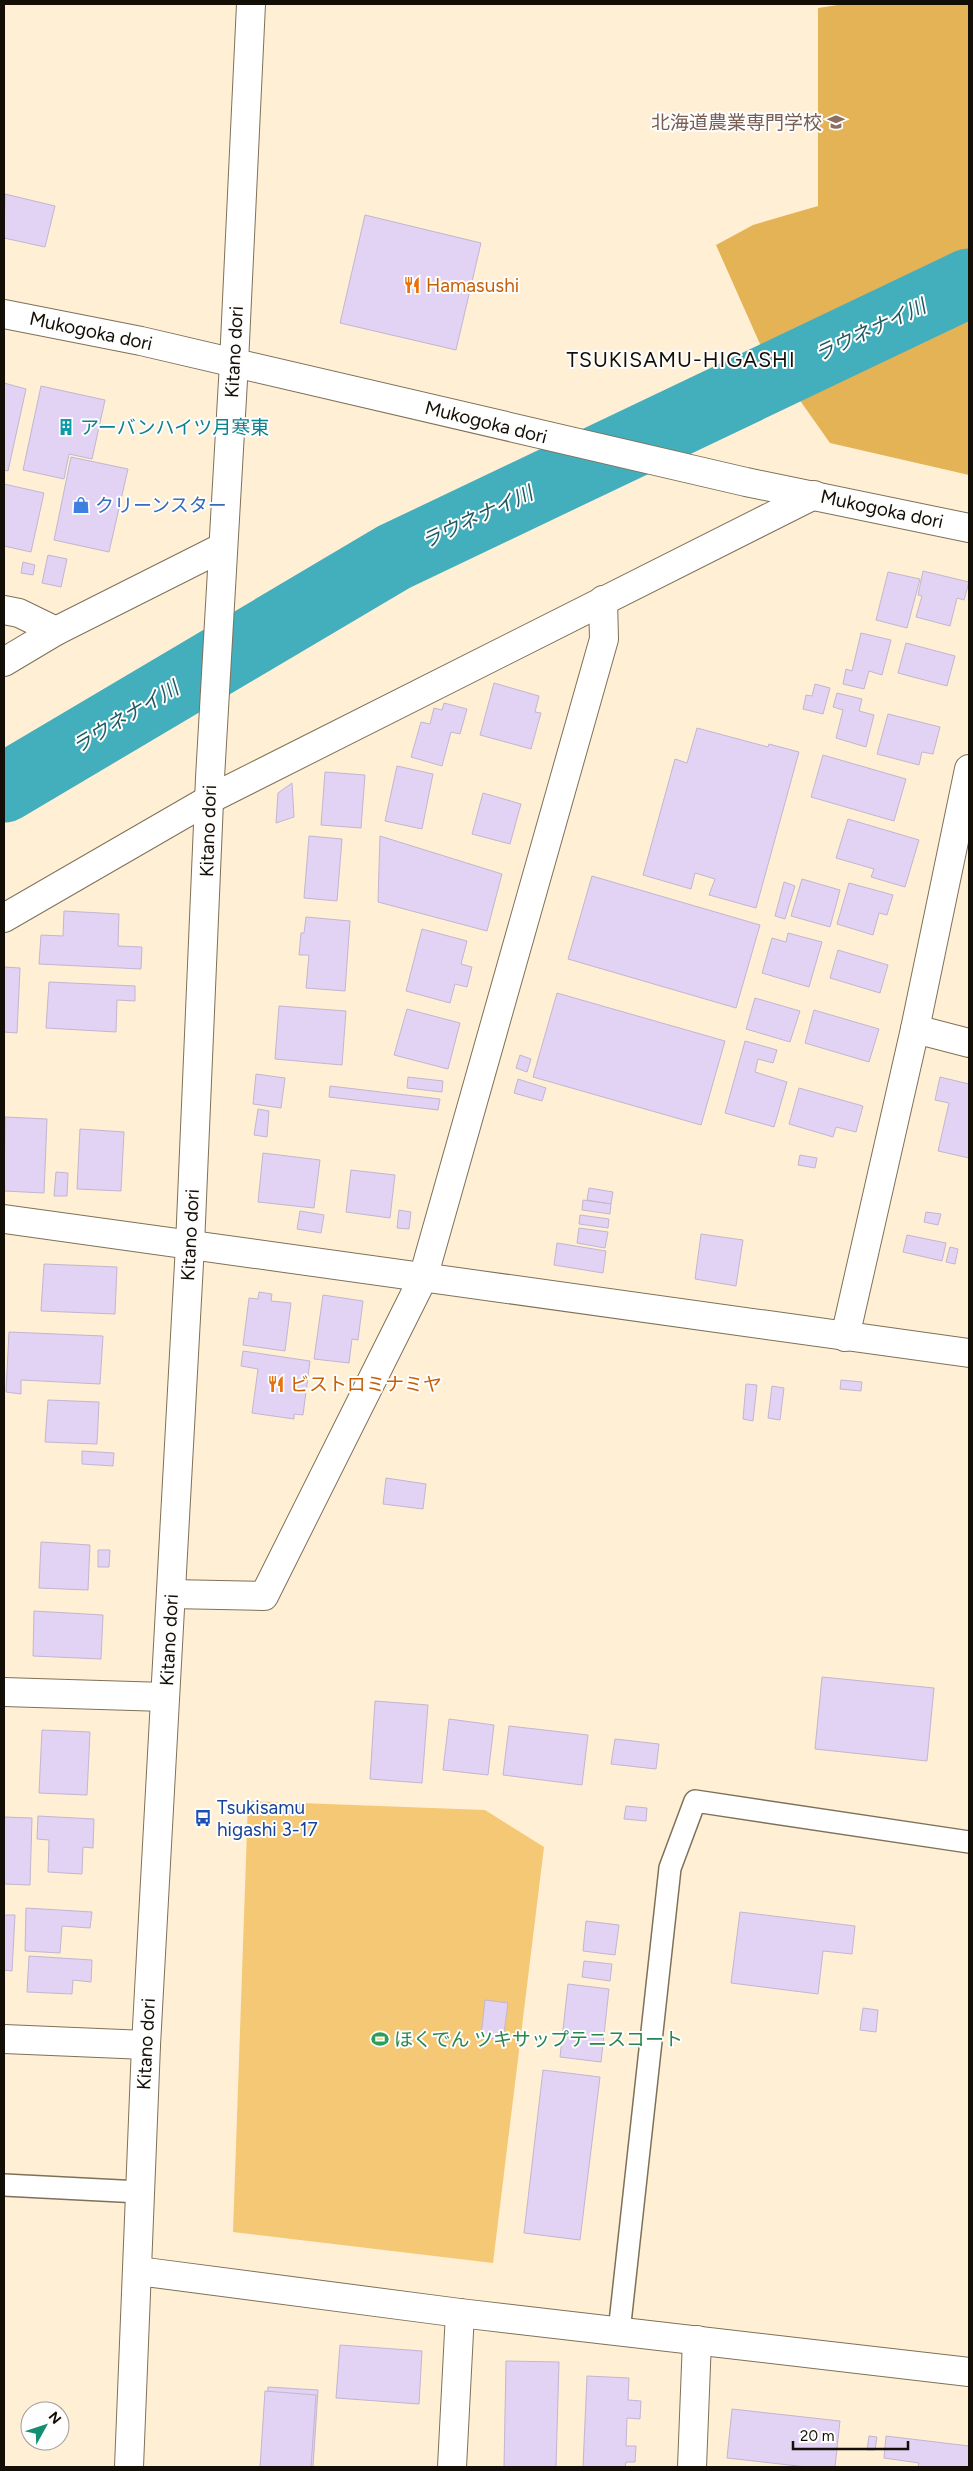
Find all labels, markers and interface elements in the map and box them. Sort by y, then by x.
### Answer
place label: 北海道農業専門学校 [651,111,822,134]
school or university icon: 北海道農業専門学校 [826,112,846,132]
place label: Hamasushi [426,274,519,297]
restaurant icon: Hamasushi [402,275,422,295]
water label: ラウネナイ川 [811,293,931,366]
street label: Kitano dori [220,305,248,399]
street label: Mukogoka dori [27,307,155,355]
district label: TSUKISAMU-HIGASHI [566,347,796,372]
street label: Mukogoka dori [422,396,550,448]
place label: アーバンハイツ月寒東 [80,416,269,439]
building icon: アーバンハイツ月寒東 [56,417,76,437]
water label: ラウネナイ川 [418,480,538,553]
street label: Mukogoka dori [818,485,946,533]
place label: クリーンスター [95,494,227,517]
shop icon: クリーンスター [71,495,91,515]
water label: ラウネナイ川 [67,675,184,758]
street label: Kitano dori [195,785,221,877]
street label: Kitano dori [176,1188,204,1282]
place label: ビストロミナミヤ [290,1373,442,1396]
restaurant icon: ビストロミナミヤ [266,1374,286,1394]
street label: Kitano dori [155,1593,183,1687]
place label: Tsukisamu higashi 3-17 [217,1796,318,1841]
bus stop icon: Tsukisamu higashi 3-17 [193,1808,213,1828]
street label: Kitano dori [132,1997,160,2091]
place label: ほくでん ツキサップテニスコート [394,2028,683,2051]
sports icon: ほくでん ツキサップテニスコート [370,2029,390,2049]
north arrow [20,2401,70,2451]
text: N [45,2408,65,2428]
scale bar [793,2418,908,2450]
text: 20 m [800,2427,834,2445]

